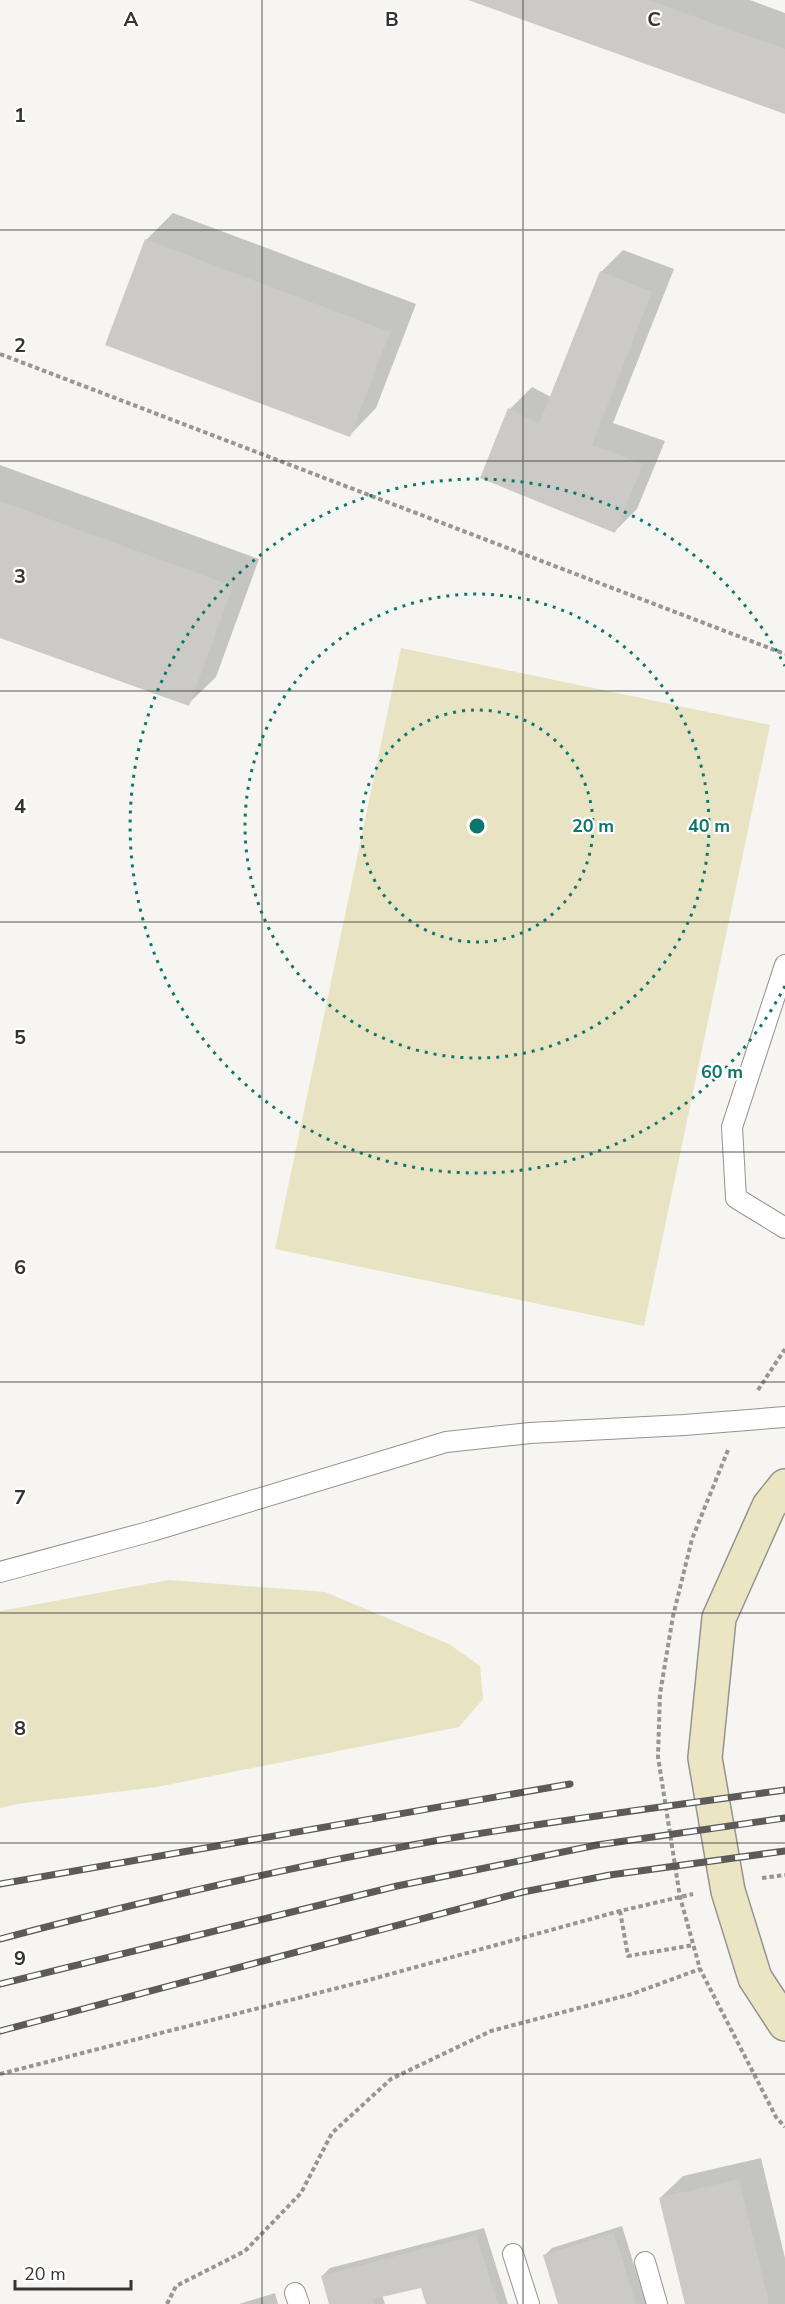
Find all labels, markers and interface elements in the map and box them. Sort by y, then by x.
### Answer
text: A [124,6,139,33]
text: B [385,6,399,33]
text: C [647,6,661,33]
text: 1 [14,102,26,129]
text: 2 [14,332,26,359]
text: 3 [14,563,26,590]
text: 4 [14,793,26,820]
text: 20 m [572,814,614,838]
text: 40 m [688,814,730,838]
centre of rings [467,816,487,836]
text: 5 [14,1024,26,1051]
text: 60 m [701,1060,743,1084]
text: 6 [14,1254,26,1281]
text: 7 [14,1484,26,1511]
text: 8 [14,1715,26,1742]
text: 9 [14,1945,26,1972]
scale bar [15,2253,130,2291]
text: 20 m [24,2262,66,2286]

